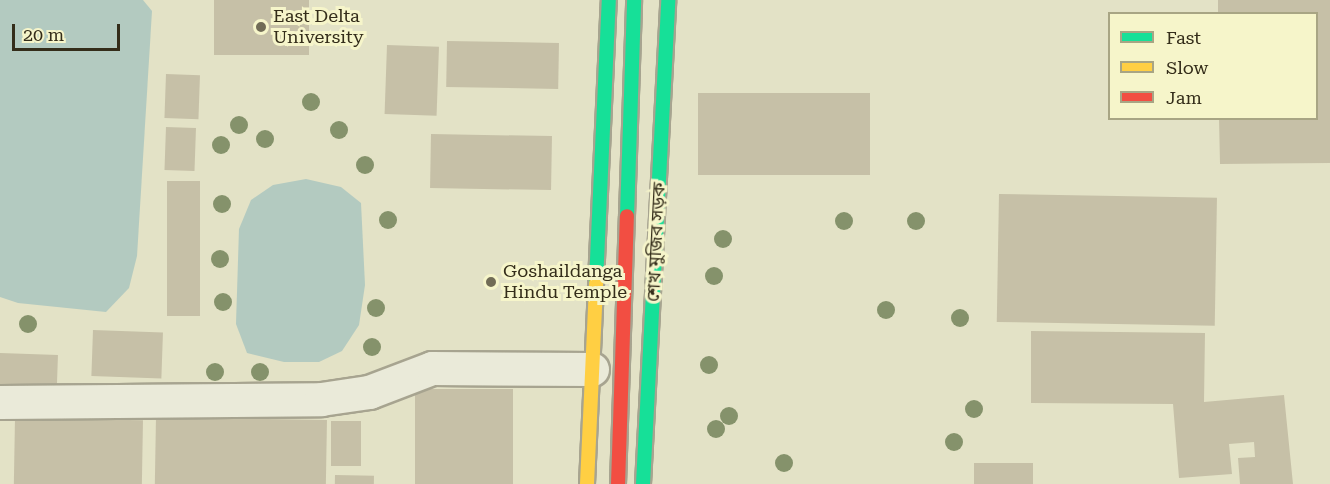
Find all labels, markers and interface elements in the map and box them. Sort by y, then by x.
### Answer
place label: East Delta University [273,6,364,48]
scale bar [15,12,123,50]
legend [1108,12,1318,120]
marker: East Delta University [254,20,268,34]
text: 20 m [23,24,64,45]
text: Fast [1166,27,1201,48]
text: Slow [1166,57,1208,78]
text: Jam [1166,87,1202,108]
street label: শেখ মুজিব সড়ক [642,182,670,302]
place label: Goshaildanga Hindu Temple [503,261,627,304]
marker: Goshaildanga Hindu Temple [484,275,498,289]

